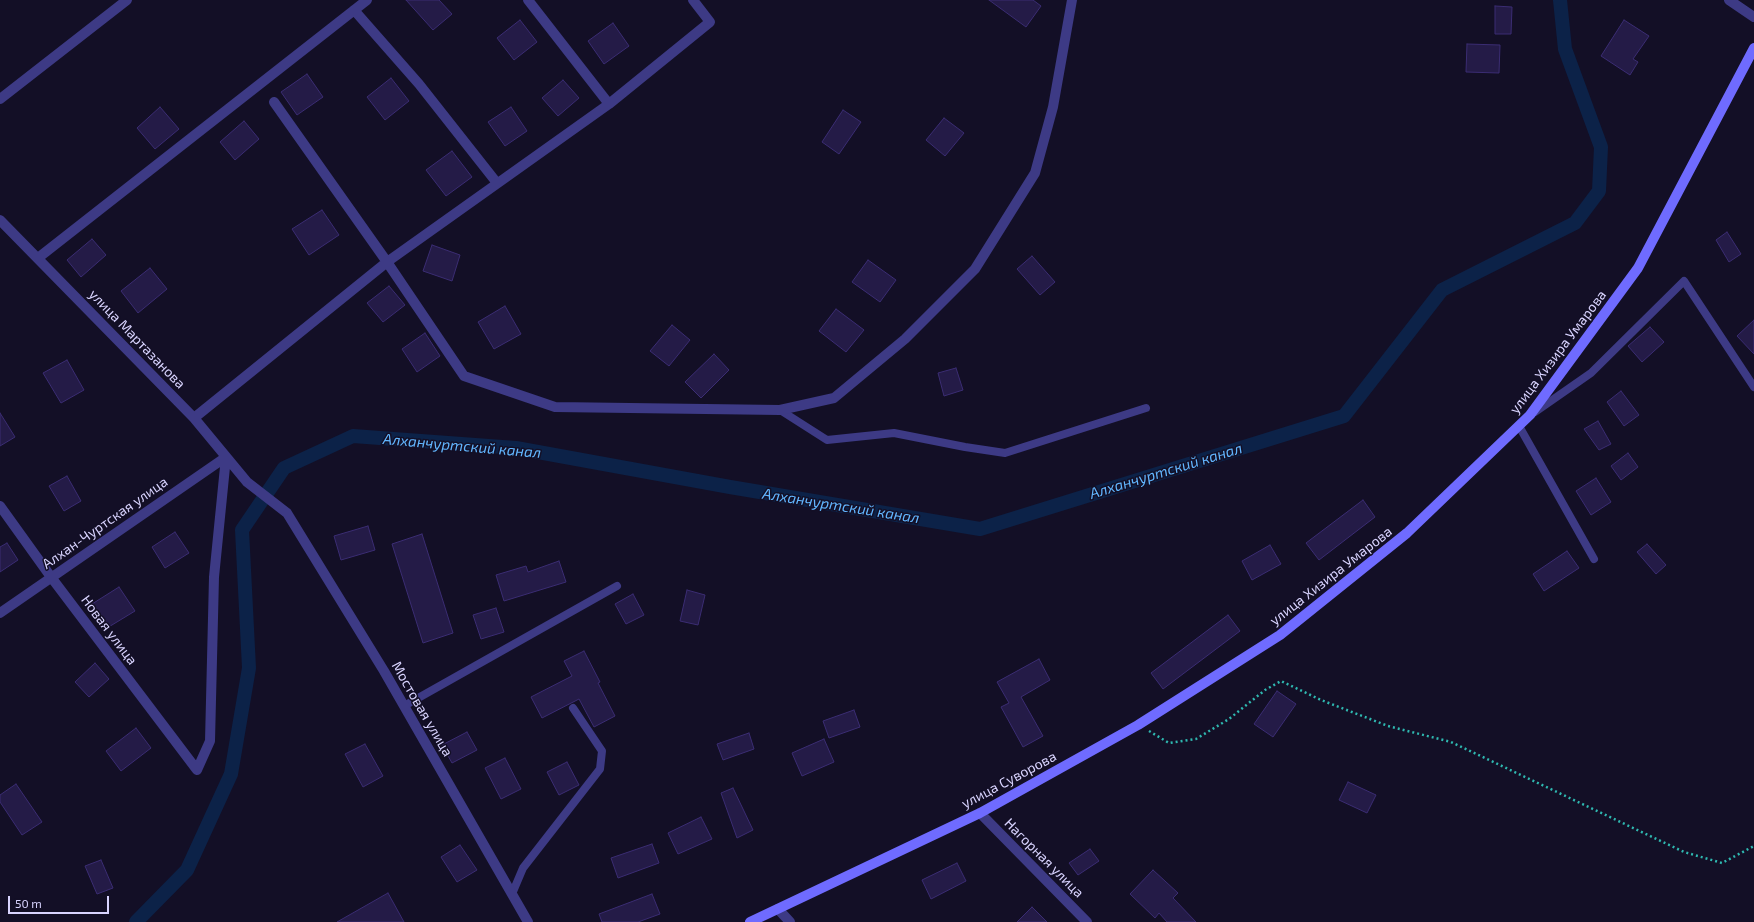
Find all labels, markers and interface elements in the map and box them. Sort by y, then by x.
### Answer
street label: улица Мартазанова [85,286,189,392]
street label: улица Хизира Умарова [1506,287,1610,417]
water label: Алханчуртский канал [382,430,542,462]
water label: Алханчуртский канал [1087,439,1245,503]
street label: Алхан-Чуртская улица [39,473,171,573]
water label: Алханчуртский канал [761,485,921,527]
street label: улица Хизира Умарова [1267,523,1395,629]
street label: Новая улица [77,592,141,668]
street label: Мостовая улица [388,658,456,760]
street label: улица Суворова [959,748,1059,812]
street label: Нагорная улица [1001,815,1087,901]
scale bar [10,888,111,914]
text: 50 m [15,896,42,910]

